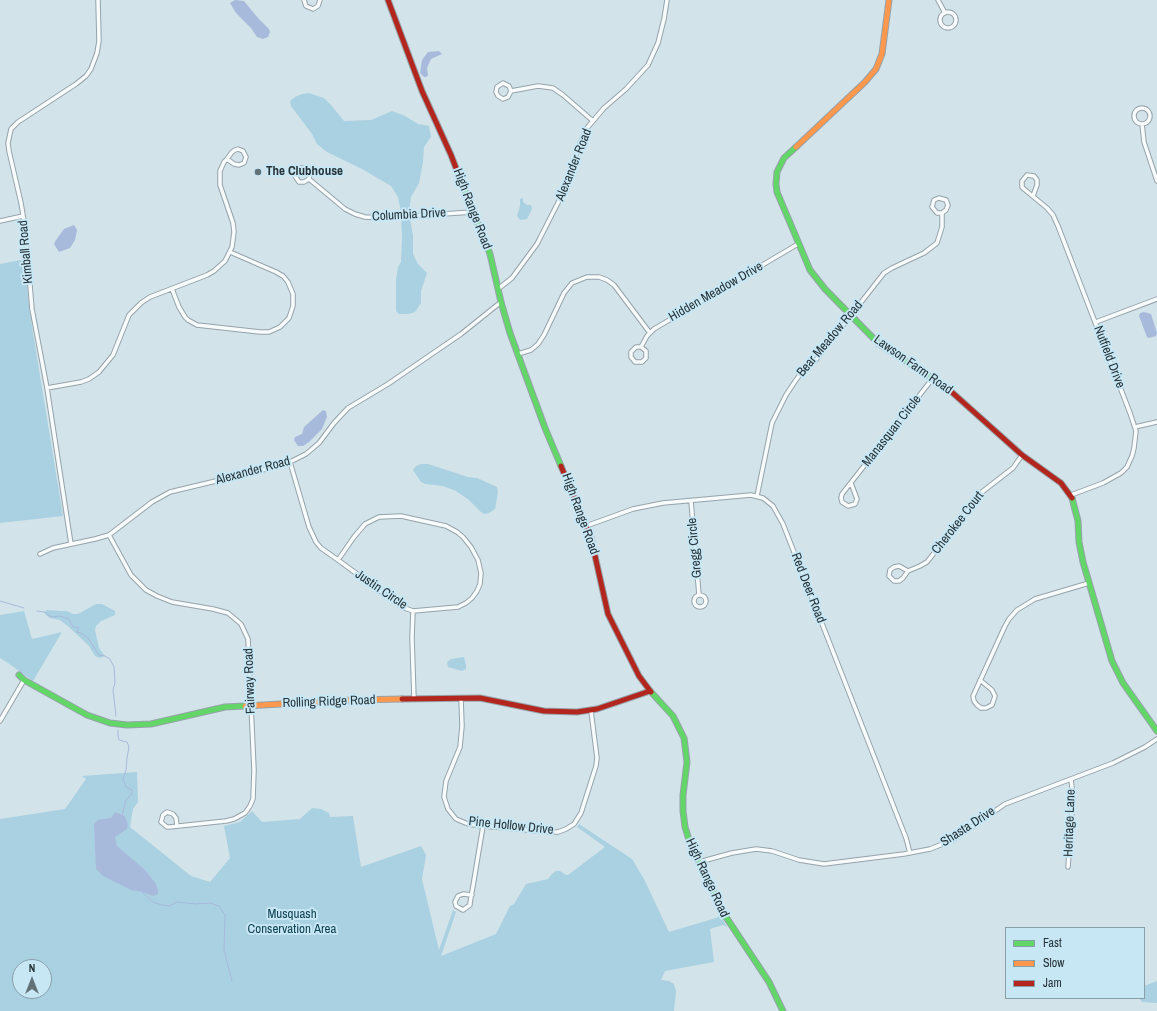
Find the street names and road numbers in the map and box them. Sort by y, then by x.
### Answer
street label: Alexander Road [552,127,596,203]
street label: High Range Road [449,166,495,252]
street label: Columbia Drive [372,205,446,225]
street label: Kimball Road [15,219,37,285]
street label: Hidden Meadow Drive [666,259,766,325]
street label: Bear Meadow Road [794,298,866,380]
street label: Nutfield Drive [1090,324,1128,390]
street label: Lawson Farm Road [871,332,955,398]
street label: Manasquan Circle [859,392,925,470]
street label: Alexander Road [214,454,292,488]
street label: High Range Road [558,471,602,557]
street label: Cherokee Court [929,489,987,557]
street label: Gregg Circle [685,517,705,579]
street label: Red Deer Road [787,551,829,625]
street label: Justin Circle [352,567,410,613]
street label: Fairway Road [241,648,259,714]
street label: Rolling Ridge Road [282,693,376,711]
street label: Heritage Lane [1061,789,1079,857]
street label: Shasta Drive [938,804,998,850]
street label: Pine Hollow Drive [468,814,554,838]
street label: High Range Road [682,836,732,920]

